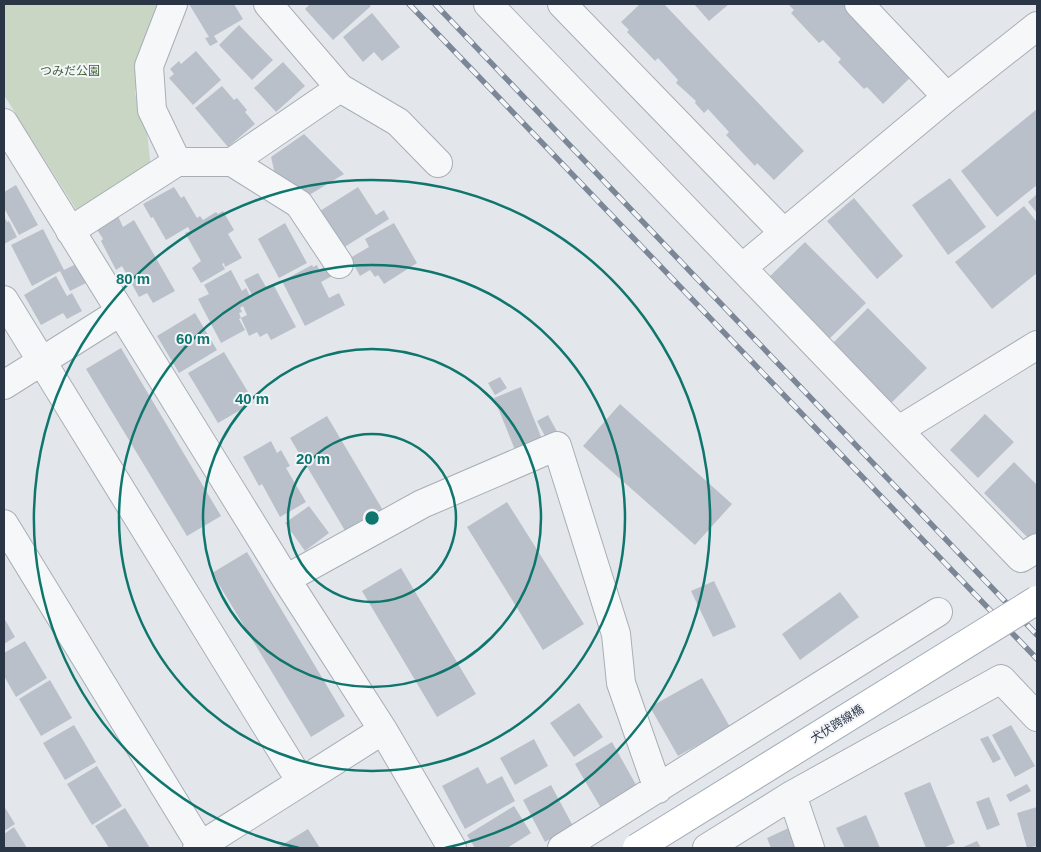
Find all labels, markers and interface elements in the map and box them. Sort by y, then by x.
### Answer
park label: つみだ公園 [40,64,100,78]
text: 80 m [116,270,150,287]
text: 60 m [176,330,210,347]
text: 40 m [235,390,269,407]
text: 20 m [296,450,330,467]
centre of rings [363,509,381,527]
street label: 犬伏跨線橋 [808,702,866,746]

